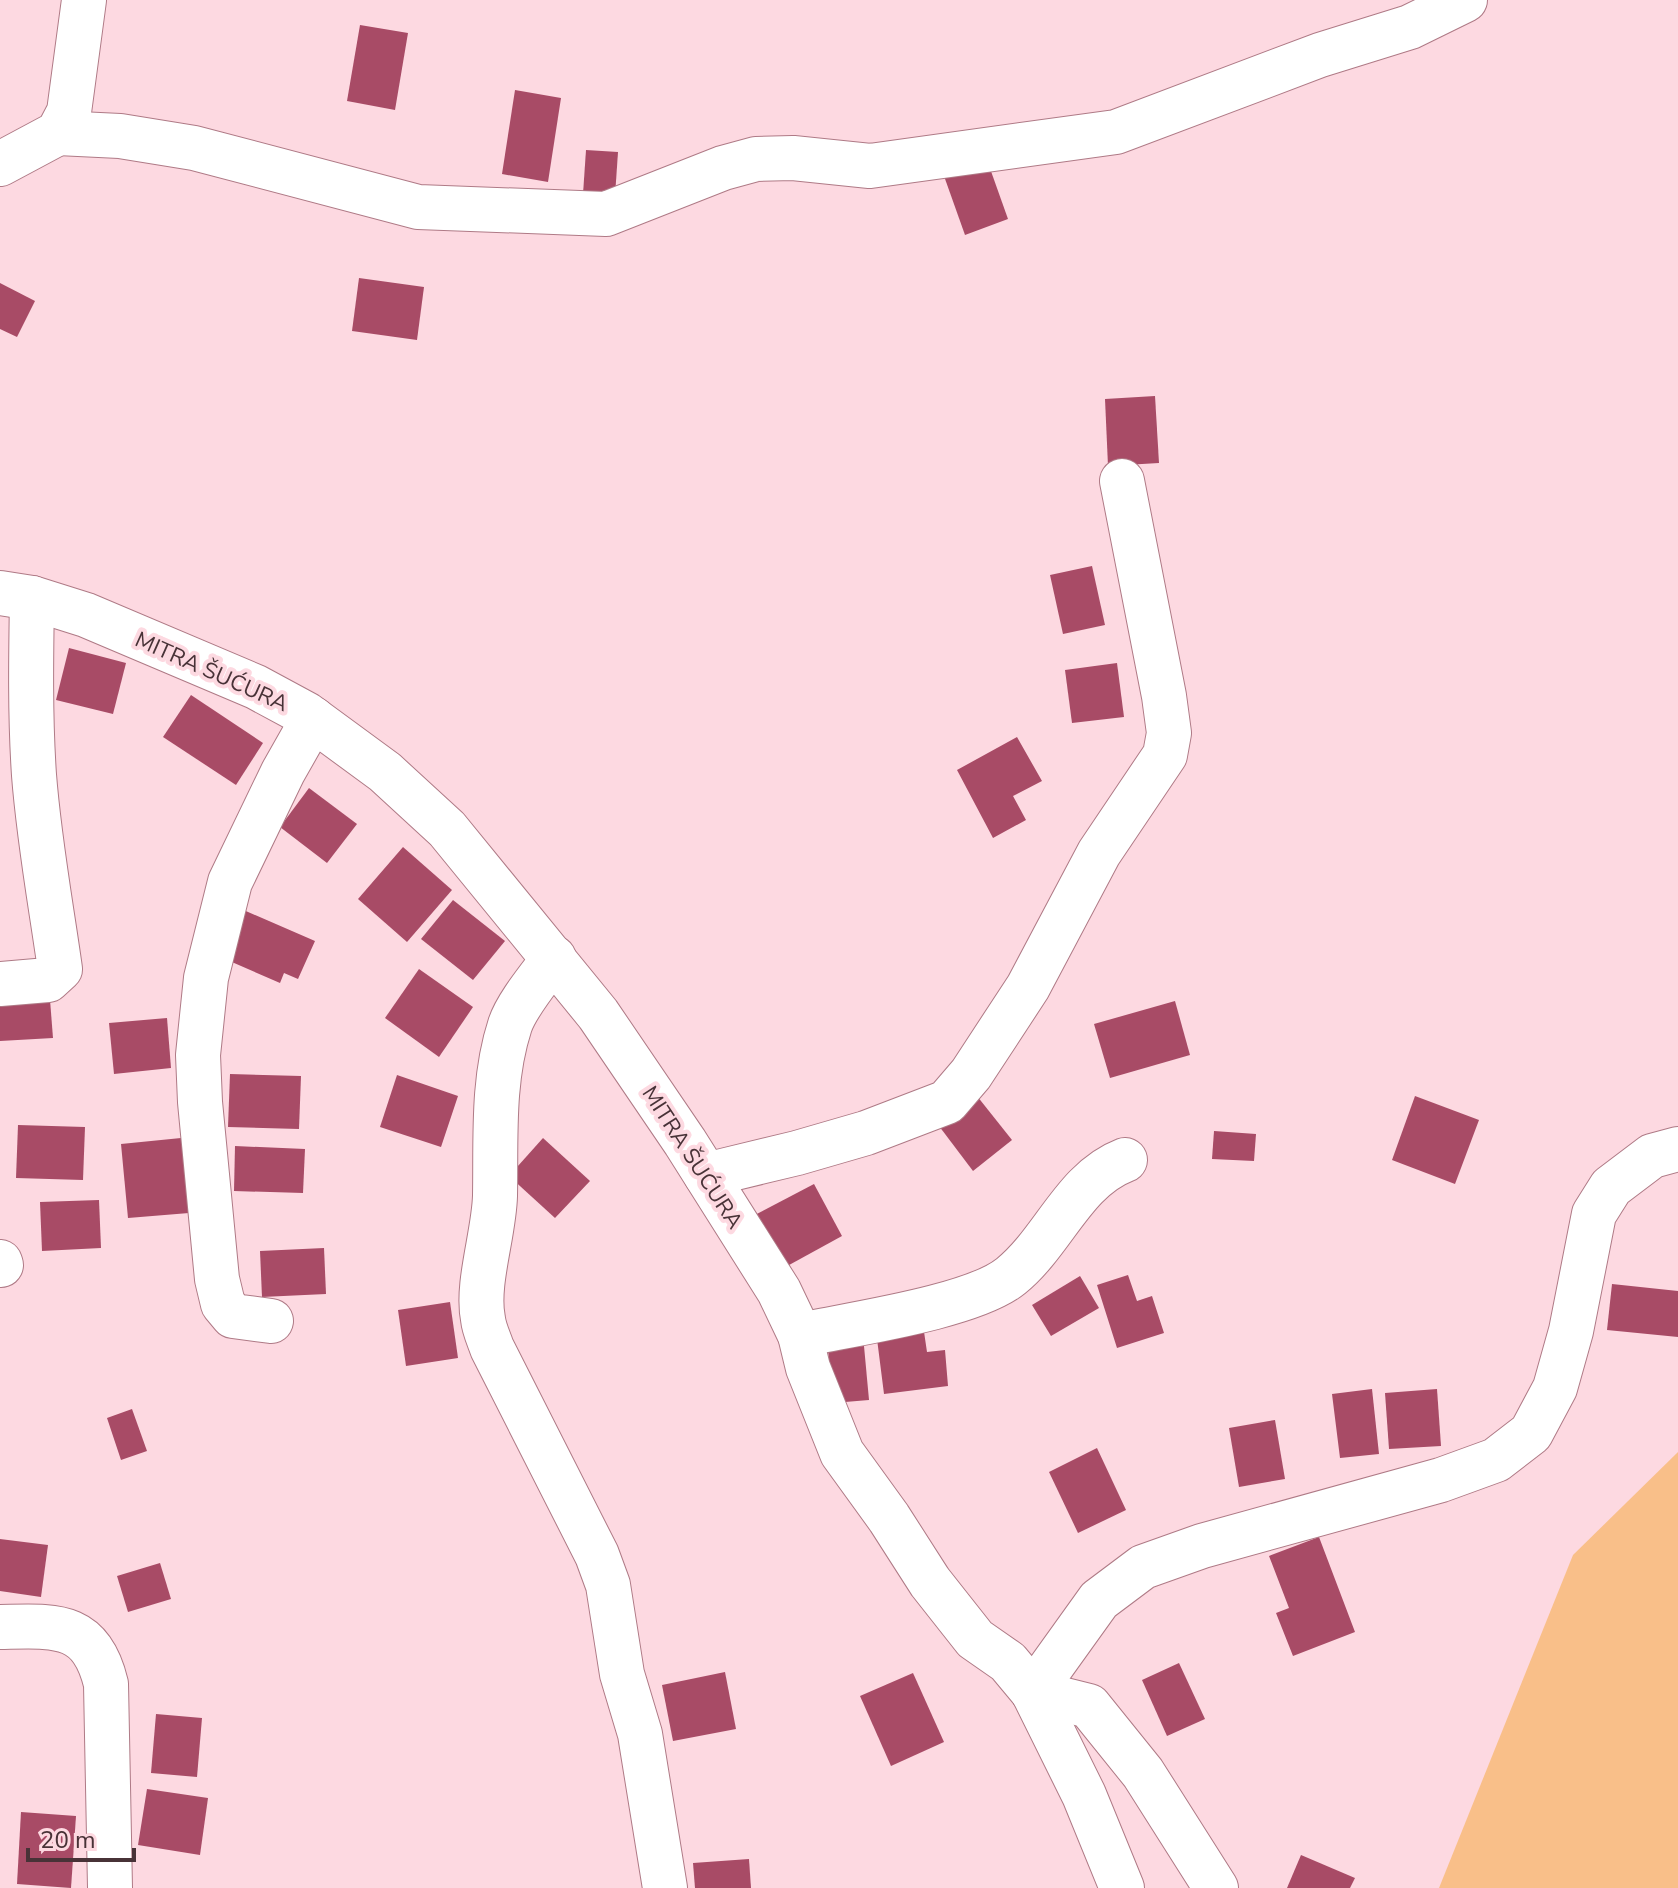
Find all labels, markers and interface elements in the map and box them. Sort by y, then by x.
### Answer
street label: MITRA ŠUĆURA [130,625,293,719]
street label: MITRA ŠUĆURA [635,1080,750,1235]
scale bar [28,1812,134,1862]
text: 20 m [40,1824,96,1856]

